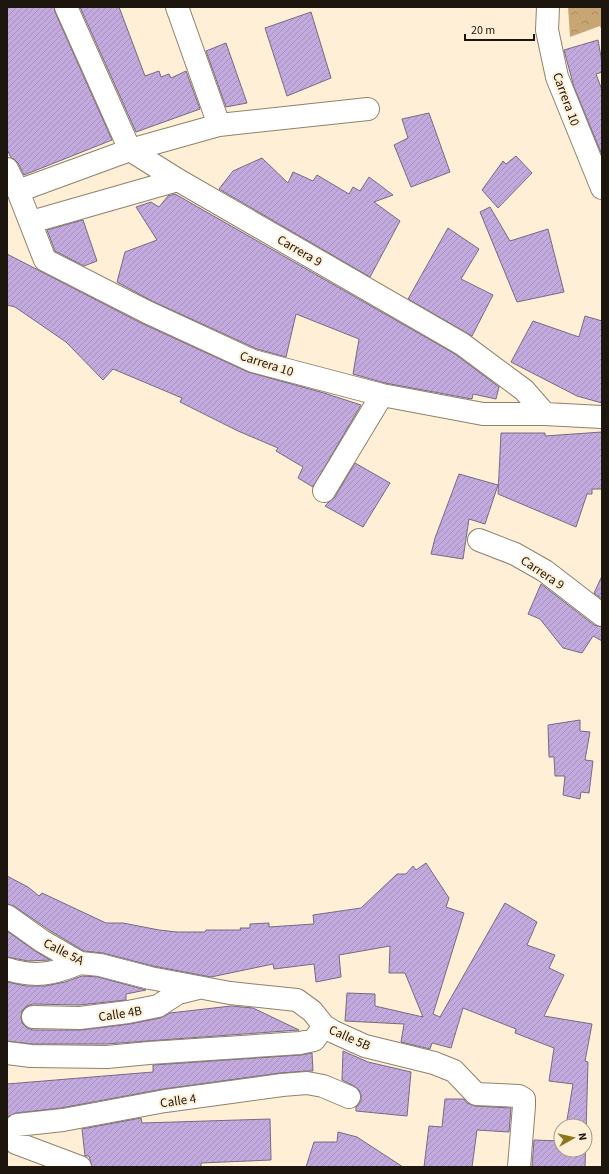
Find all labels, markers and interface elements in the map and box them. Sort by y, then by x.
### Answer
scale bar [465,16,534,42]
text: 20 m [471,22,495,39]
street label: Carrera 10 [548,70,584,129]
street label: Carrera 9 [274,231,325,271]
street label: Carrera 10 [237,347,296,381]
street label: Carrera 9 [517,552,568,594]
street label: Calle 5A [40,934,88,970]
street label: Calle 4B [97,1002,144,1026]
street label: Calle 5B [326,1021,374,1055]
street label: Calle 4 [159,1089,198,1112]
north arrow [553,1118,593,1158]
text: N [574,1132,590,1141]

